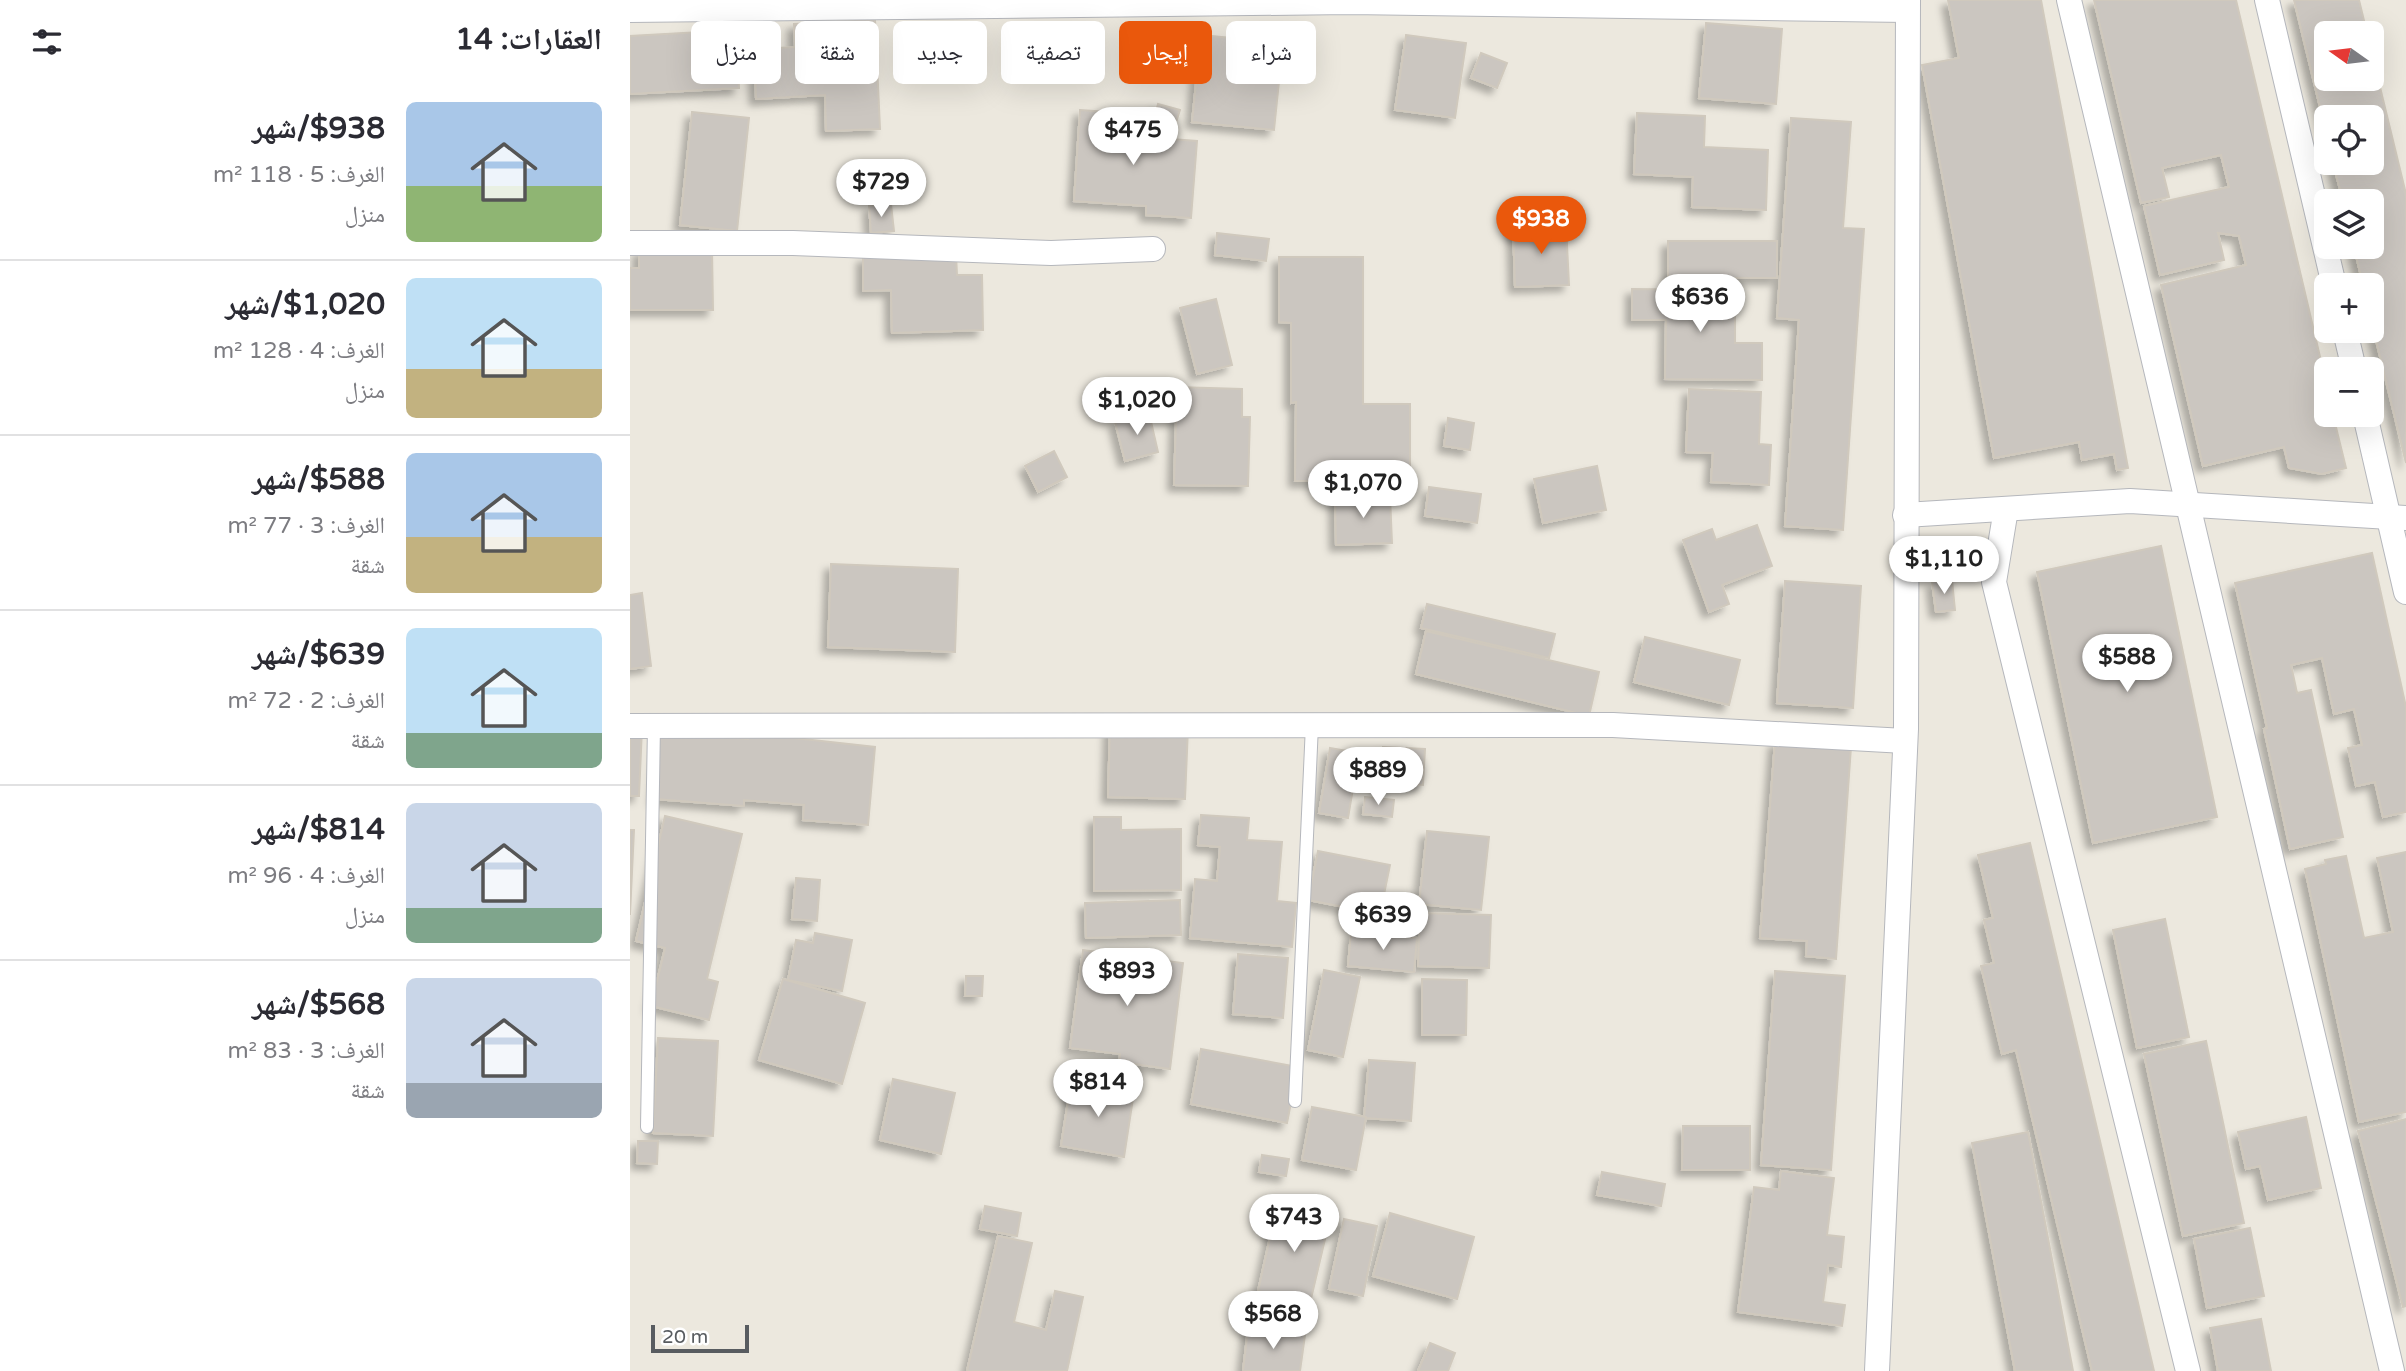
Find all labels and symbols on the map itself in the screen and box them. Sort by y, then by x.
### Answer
north arrow [2314,21,2384,91]
pin: $475 [1092,108,1174,167]
pin: $729 [840,160,922,219]
pin: $938 [1500,196,1582,256]
pin: $636 [1659,274,1741,334]
pin: $1,020 [1080,378,1194,437]
pin: $1,070 [1306,461,1420,520]
pin: $1,110 [1887,536,2001,596]
pin: $588 [2086,634,2168,694]
pin: $889 [1337,748,1419,807]
pin: $639 [1342,892,1424,952]
pin: $893 [1086,948,1168,1008]
pin: $814 [1057,1060,1139,1119]
pin: $743 [1253,1194,1335,1254]
pin: $568 [1232,1292,1314,1351]
scale bar [651,1322,749,1354]

